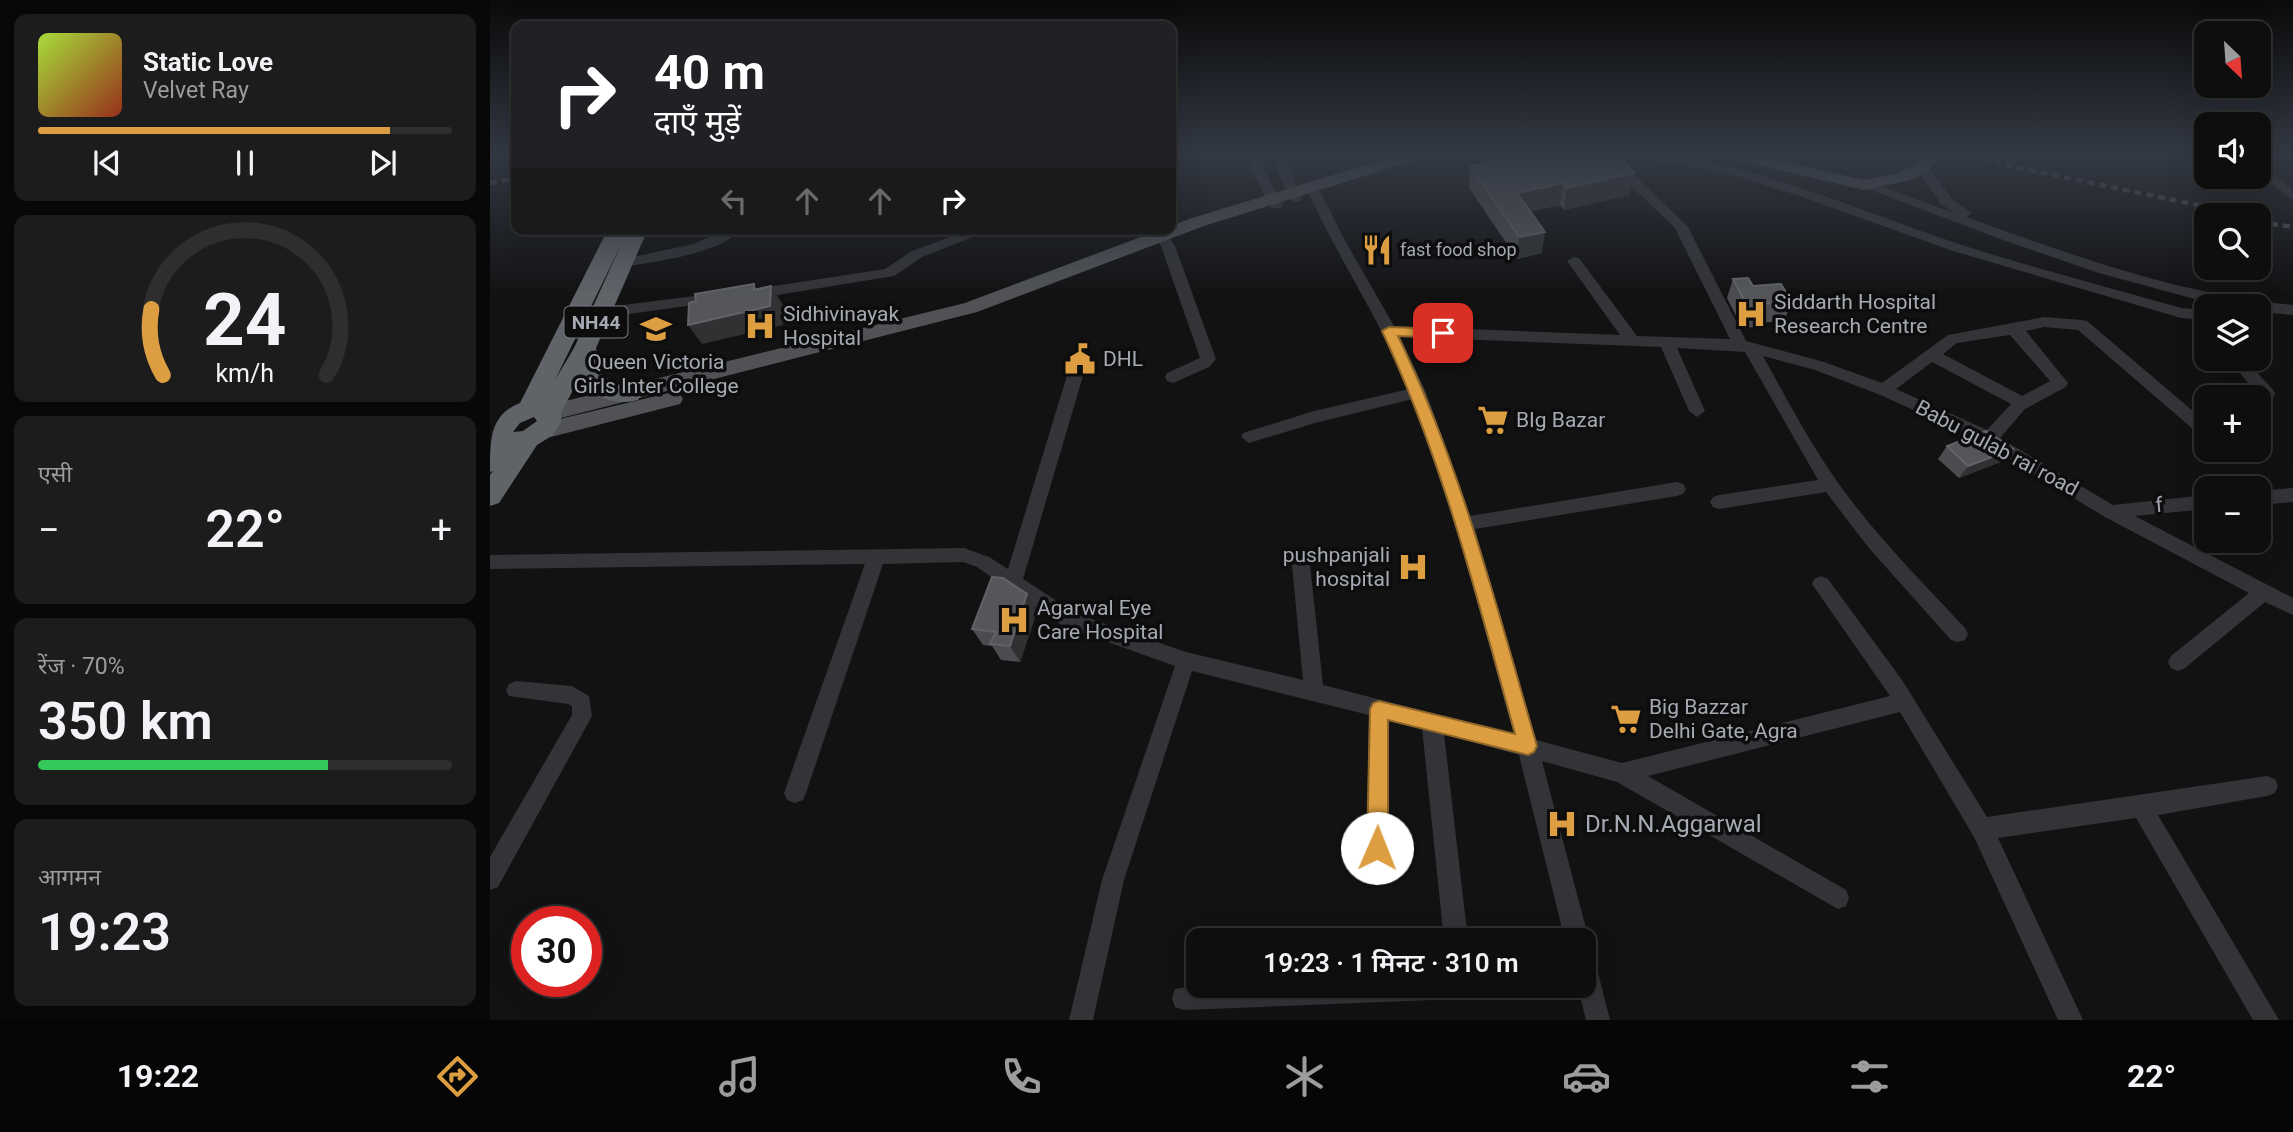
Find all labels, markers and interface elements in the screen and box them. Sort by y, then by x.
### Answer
north arrow [2194,21,2272,98]
map controls [2194,21,2271,553]
text: 40 m [654,44,765,101]
text: Static Love [143,47,273,77]
icon: right [539,49,630,140]
text: Velvet Ray [143,77,249,104]
text: दाएँ मुड़ें [654,103,741,141]
button: sound [2194,112,2271,189]
icon: previous [88,144,126,182]
icon: pause [226,144,264,182]
icon: next [364,144,402,182]
icon: left [715,182,753,220]
icon: ahead [788,182,826,220]
icon: ahead [861,182,899,220]
icon: right [934,182,972,220]
button: search [2194,203,2271,280]
restaurant icon: fast food shop [1360,233,1394,267]
place label: fast food shop [1400,239,1517,260]
text: 24 [203,277,287,363]
place label: Siddarth Hospital Research Centre [1774,290,1936,338]
button: layers [2194,294,2271,371]
hospital icon: Siddarth Hospital Research Centre [1734,297,1768,331]
place label: Sidhivinayak Hospital [783,302,899,350]
pin [1413,303,1473,363]
road number: NH44 [564,306,628,338]
hospital icon: Sidhivinayak Hospital [743,309,777,343]
school or university icon: Queen Victoria Girls Inter College [639,312,673,346]
icon: arrive [1424,314,1462,352]
public building icon: DHL [1063,342,1097,376]
place label: DHL [1103,347,1143,371]
place label: Queen Victoria Girls Inter College [573,350,739,398]
text: km/h [216,359,274,388]
button: + [2194,385,2271,462]
street label: Babu gulab rai road [1912,395,2082,501]
supermarket icon: BIg Bazar [1476,403,1510,437]
place label: BIg Bazar [1516,408,1605,432]
text: एसी [38,461,72,488]
button: − [2194,476,2271,553]
street label: f [2154,493,2164,517]
text: 22° [205,499,285,560]
text: − [38,508,60,552]
text: + [430,508,452,552]
place label: pushpanjali hospital [1283,543,1390,591]
hospital icon: pushpanjali hospital [1396,550,1430,584]
place label: Agarwal Eye Care Hospital [1037,596,1163,644]
hospital icon: Agarwal Eye Care Hospital [997,603,1031,637]
text: रेंज · 70% [38,653,125,680]
text: 350 km [38,691,213,752]
place label: Big Bazzar Delhi Gate, Agra [1649,695,1798,743]
supermarket icon: Big Bazzar Delhi Gate, Agra [1609,702,1643,736]
hospital icon: Dr.N.N.Aggarwal [1545,807,1579,841]
place label: Dr.N.N.Aggarwal [1585,810,1762,838]
position arrow [1340,811,1414,885]
text: आगमन [38,864,101,891]
text: 19:23 [38,902,171,963]
speed limit sign: 30 [511,906,602,997]
text: 19:23 · 1 मिनट · 310 m [1263,948,1519,978]
icon: directions [433,1052,482,1101]
icon: music [715,1052,764,1101]
icon: phone [997,1052,1046,1101]
icon: climate [1280,1052,1329,1101]
icon: car [1562,1052,1611,1101]
icon: filters [1845,1052,1894,1101]
text: 19:22 [117,1057,199,1095]
text: 22° [2127,1057,2176,1095]

